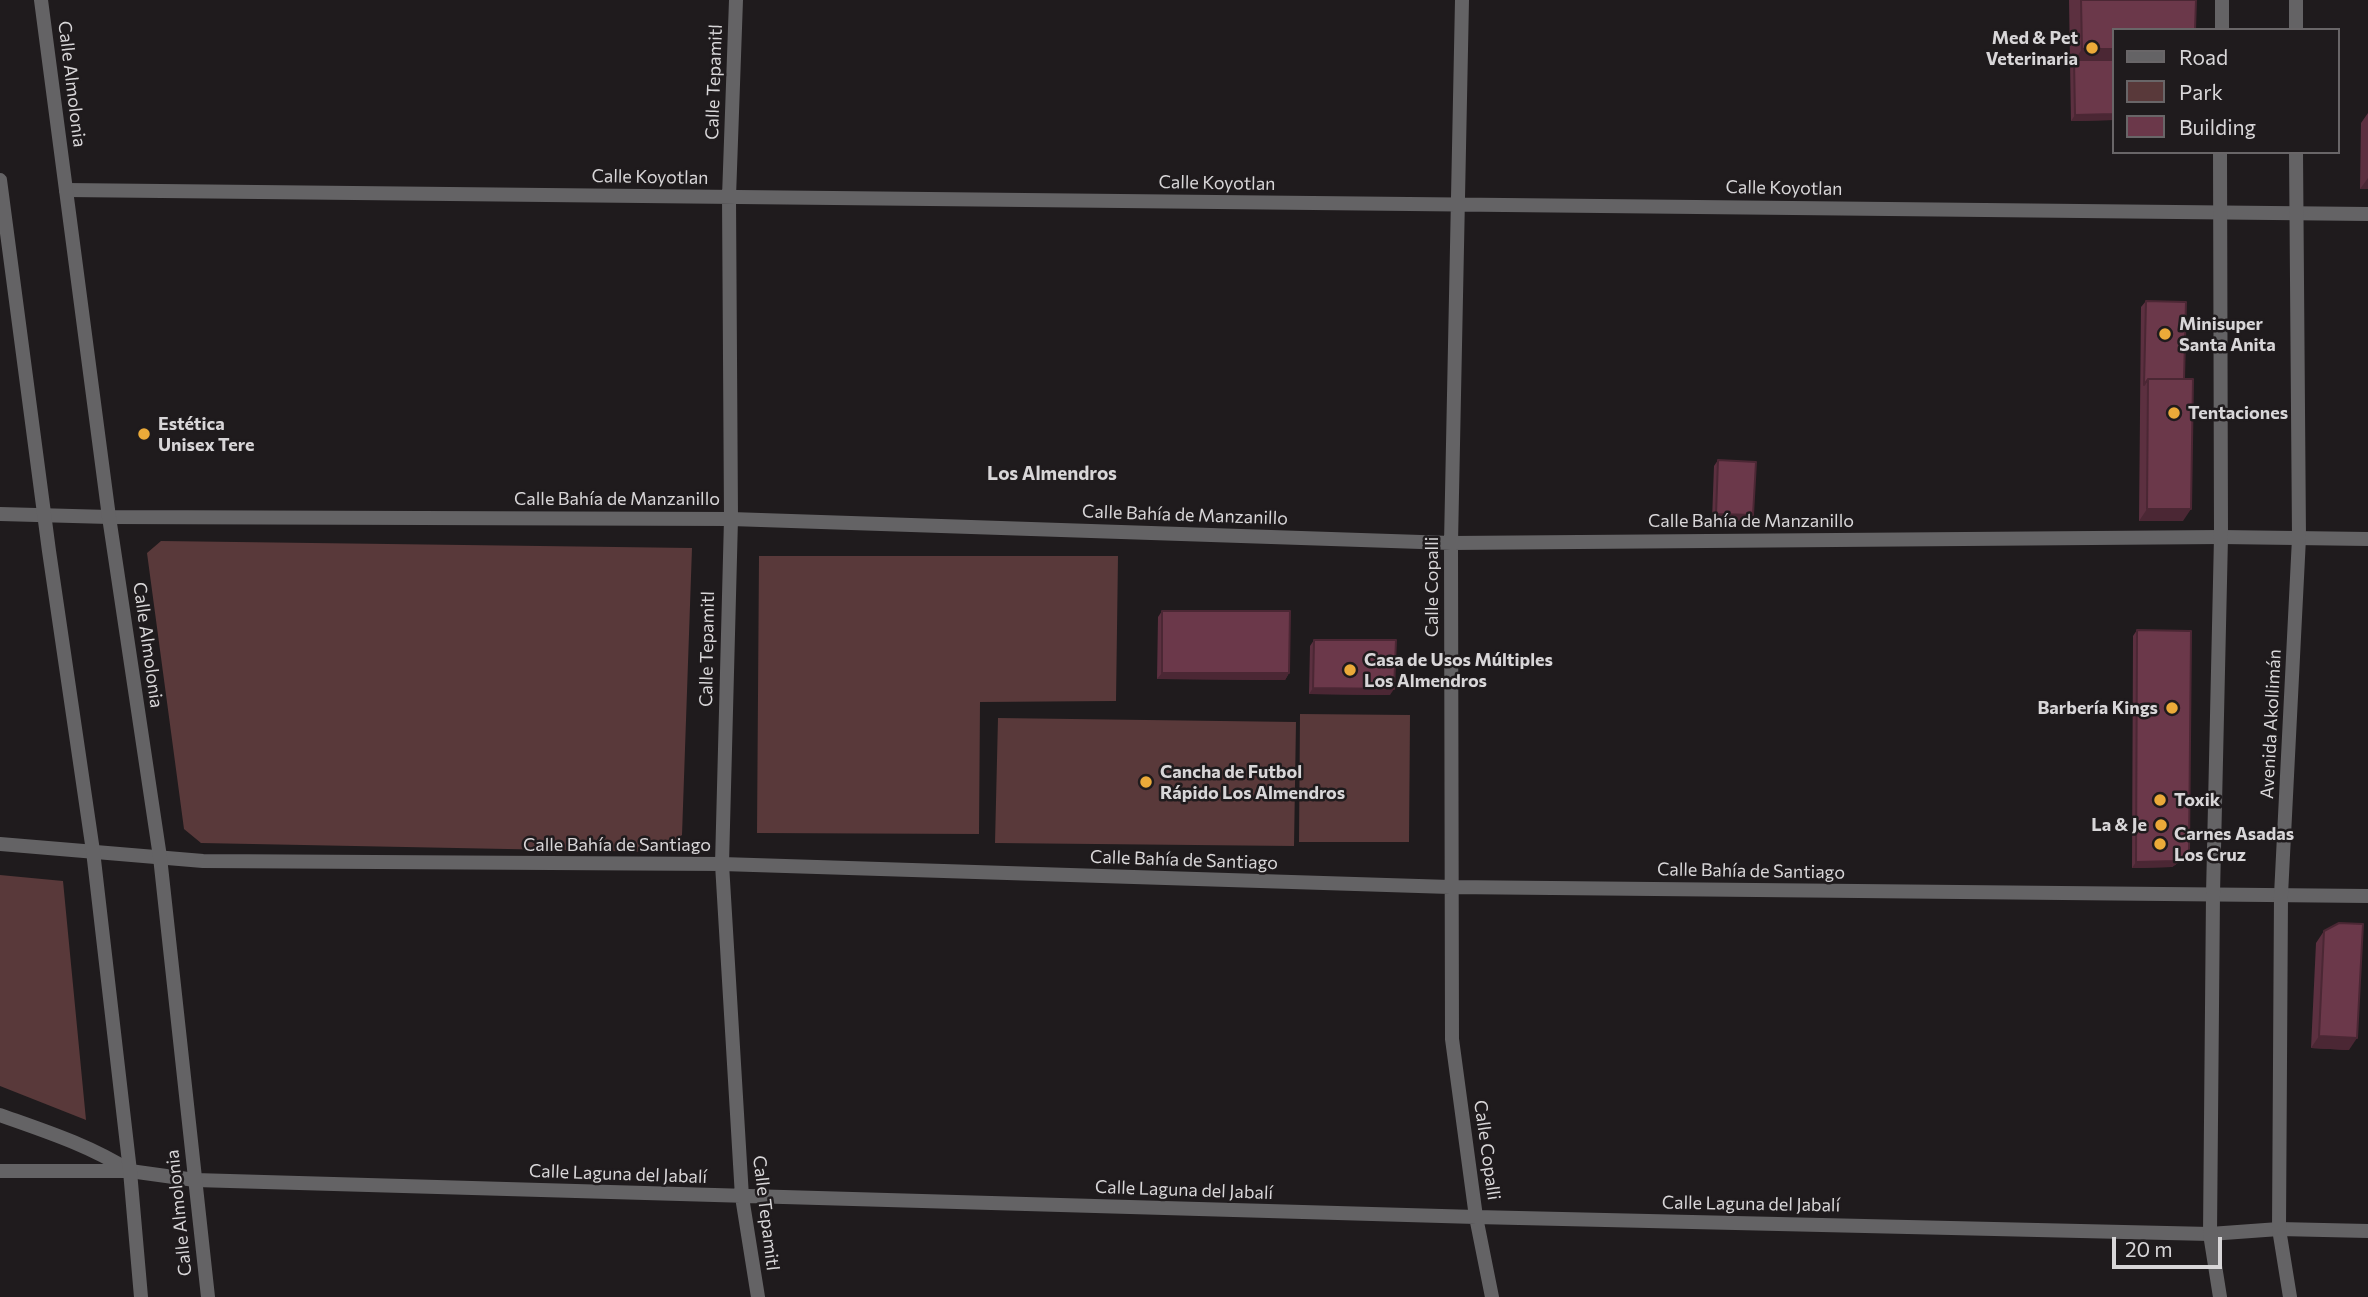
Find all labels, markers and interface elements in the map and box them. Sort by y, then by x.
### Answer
street label: Calle Almolonia [54,20,90,148]
street label: Calle Tepamitl [701,24,727,140]
place label: Med & Pet Veterinaria [1986,27,2078,70]
legend [2112,28,2340,154]
marker: Med & Pet Veterinaria [2084,40,2100,56]
text: Road [2179,44,2228,69]
text: Park [2179,79,2223,104]
text: Building [2179,114,2256,139]
street label: Calle Koyotlan [591,165,709,189]
street label: Calle Koyotlan [1158,171,1276,195]
street label: Calle Koyotlan [1725,176,1843,200]
place label: Minisuper Santa Anita [2179,313,2276,356]
marker: Minisuper Santa Anita [2157,326,2173,342]
place label: Tentaciones [2188,402,2288,424]
marker: Tentaciones [2166,405,2182,421]
place label: Estética Unisex Tere [158,413,254,456]
marker: Estética Unisex Tere [136,426,152,442]
district label: Los Almendros [987,463,1117,485]
street label: Calle Bahía de Manzanillo [514,488,720,510]
street label: Calle Bahía de Manzanillo [1082,501,1288,529]
street label: Calle Bahía de Manzanillo [1648,510,1854,532]
street label: Calle Copalli [1421,537,1443,637]
street label: Calle Almolonia [128,581,168,709]
street label: Calle Tepamitl [695,591,719,707]
place label: Casa de Usos Múltiples Los Almendros [1364,649,1553,692]
street label: Avenida Akollimán [2256,649,2286,799]
marker: Casa de Usos Múltiples Los Almendros [1342,662,1358,678]
place label: Barbería Kings [2037,697,2158,719]
marker: Barbería Kings [2164,700,2180,716]
place label: Cancha de Futbol Rápido Los Almendros [1160,761,1345,804]
marker: Cancha de Futbol Rápido Los Almendros [1138,774,1154,790]
place label: Toxik [2174,789,2220,811]
marker: Toxik [2152,792,2168,808]
place label: La & Je [2091,814,2147,836]
marker: La & Je [2153,817,2169,833]
place label: Carnes Asadas Los Cruz [2174,823,2294,866]
street label: Calle Bahía de Santiago [523,834,711,856]
marker: Carnes Asadas Los Cruz [2152,836,2168,852]
street label: Calle Bahía de Santiago [1090,846,1278,874]
street label: Calle Bahía de Santiago [1657,859,1845,883]
street label: Calle Copalli [1469,1099,1505,1201]
street label: Calle Almolonia [162,1149,196,1277]
street label: Calle Tepamitl [748,1154,784,1272]
street label: Calle Laguna del Jabalí [529,1160,707,1188]
street label: Calle Laguna del Jabalí [1095,1176,1273,1204]
street label: Calle Laguna del Jabalí [1662,1192,1840,1216]
scale bar [2116,1224,2226,1268]
text: 20 m [2125,1236,2173,1261]

